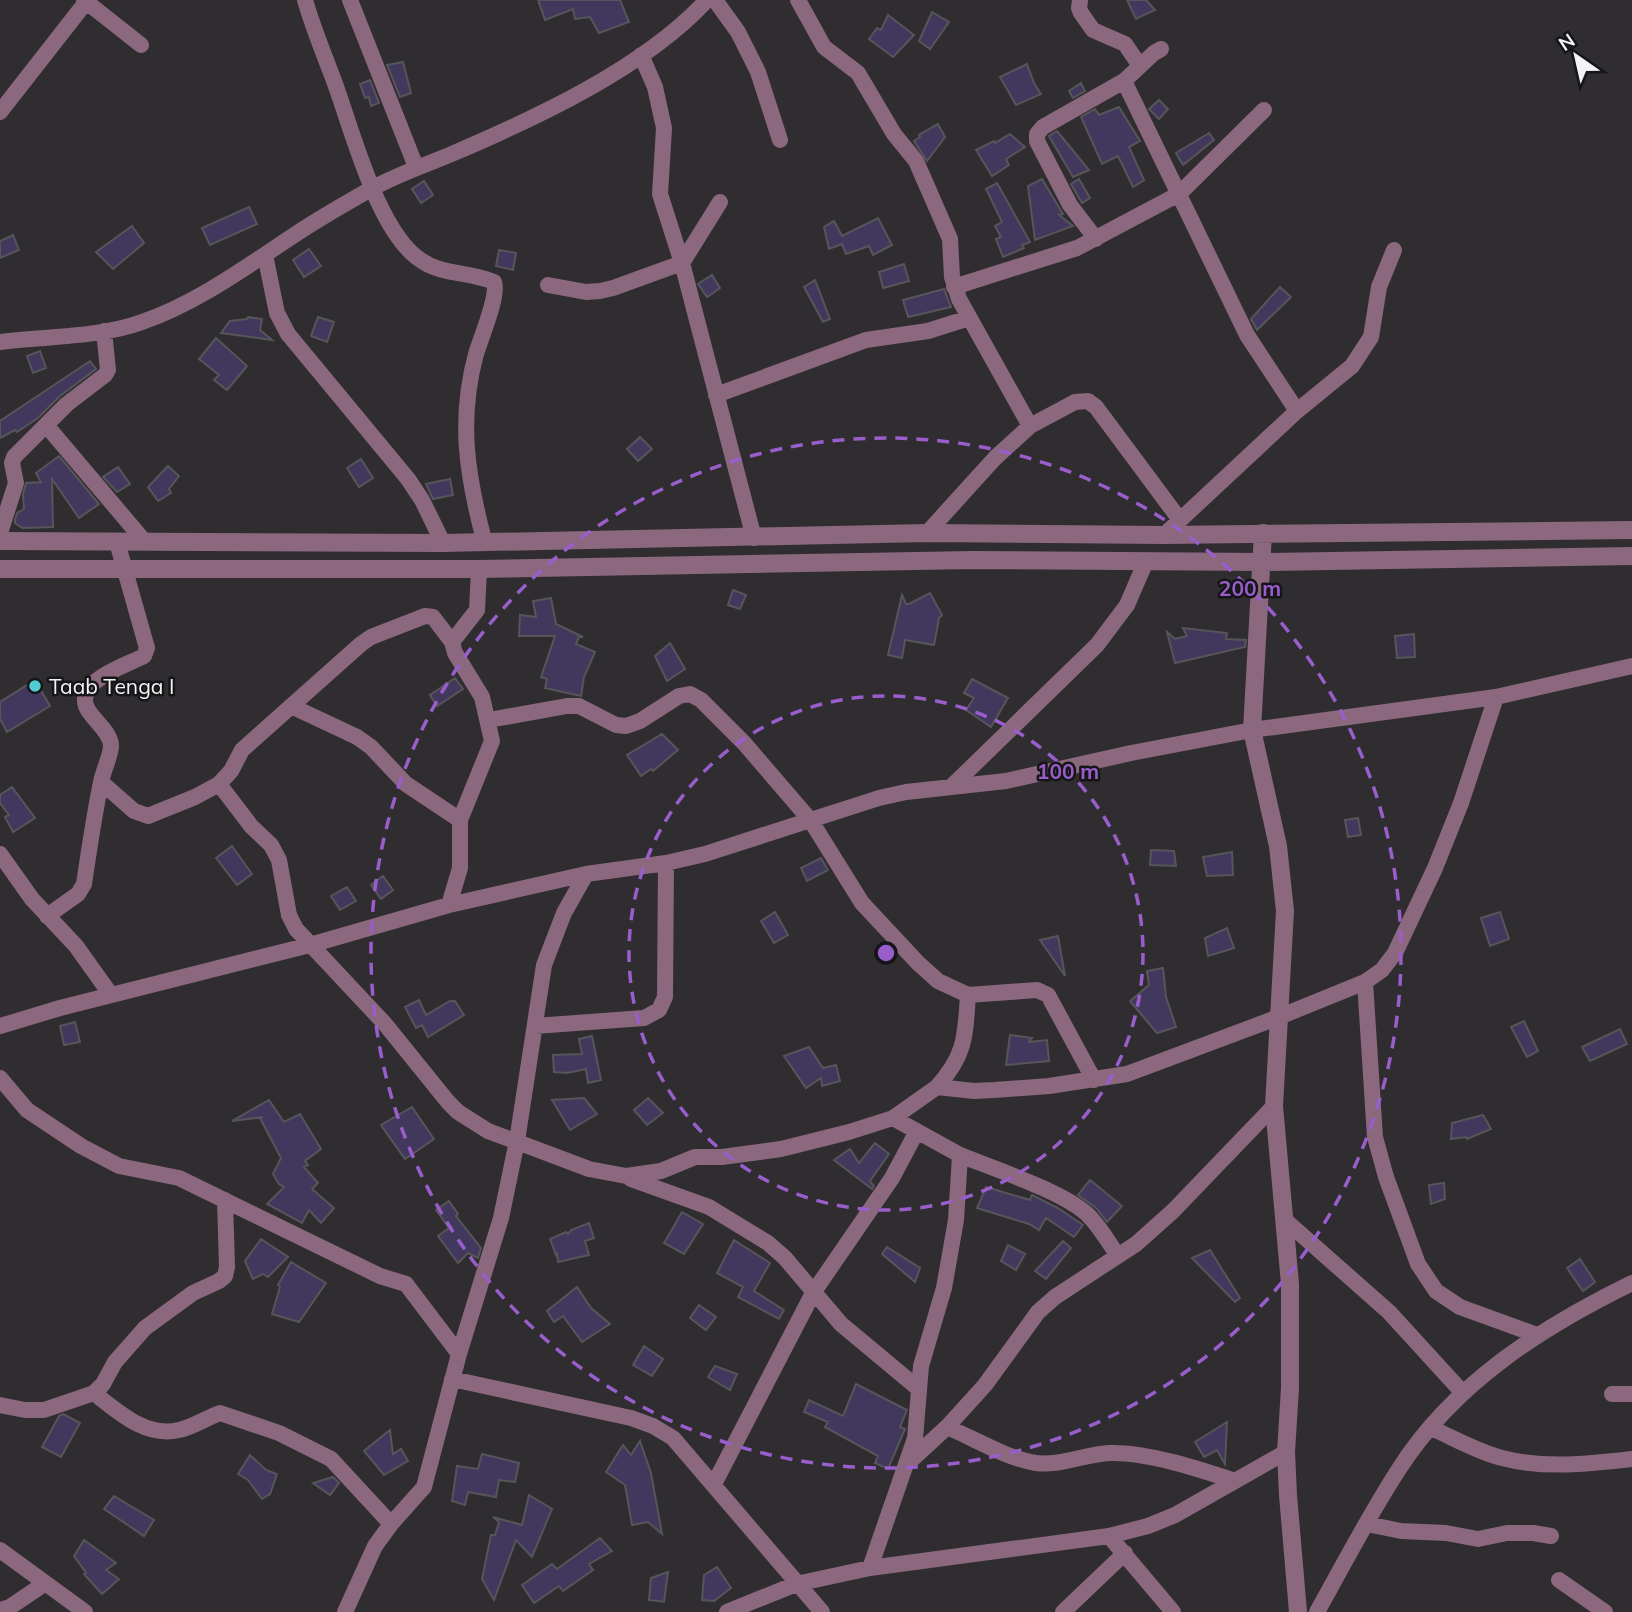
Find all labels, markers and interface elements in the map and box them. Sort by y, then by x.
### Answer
north arrow [1541,21,1611,91]
text: N [1554,28,1579,56]
text: 200 m [1219,575,1281,601]
place label: Taab Tenga I [49,673,174,699]
marker: Taab Tenga I [27,678,43,694]
text: 100 m [1037,758,1099,784]
centre of rings [874,941,898,965]

